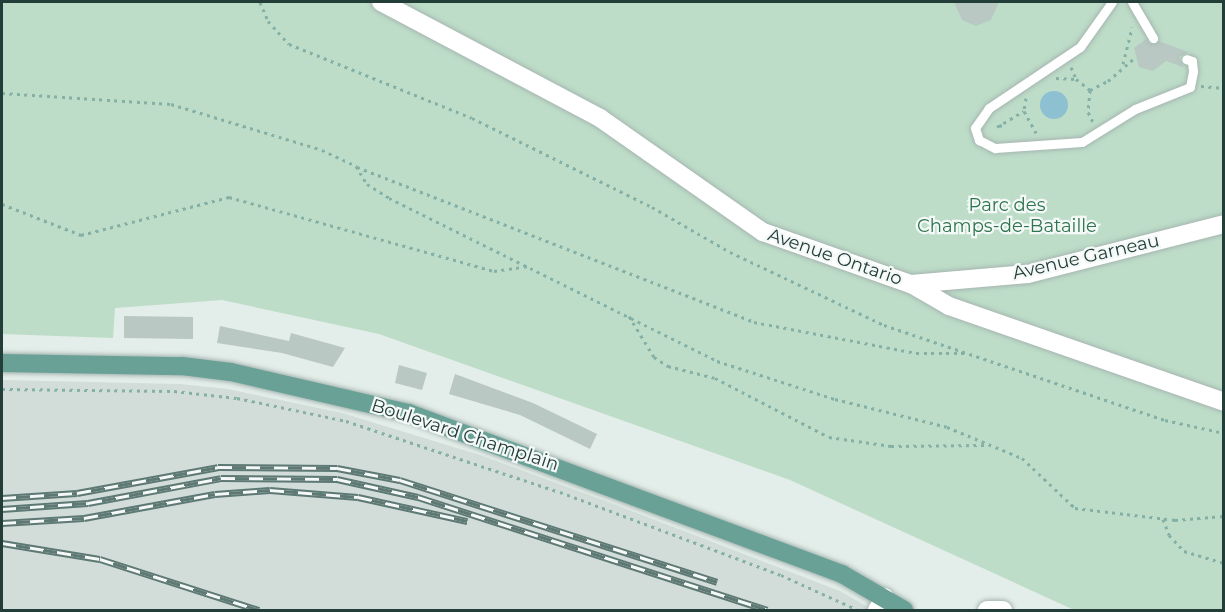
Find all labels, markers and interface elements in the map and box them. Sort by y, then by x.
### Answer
park label: Parc des Champs-de-Bataille [917,195,1097,238]
street label: Avenue Ontario [765,224,905,290]
street label: Avenue Garneau [1011,230,1161,284]
street label: Boulevard Champlain [369,394,561,476]

